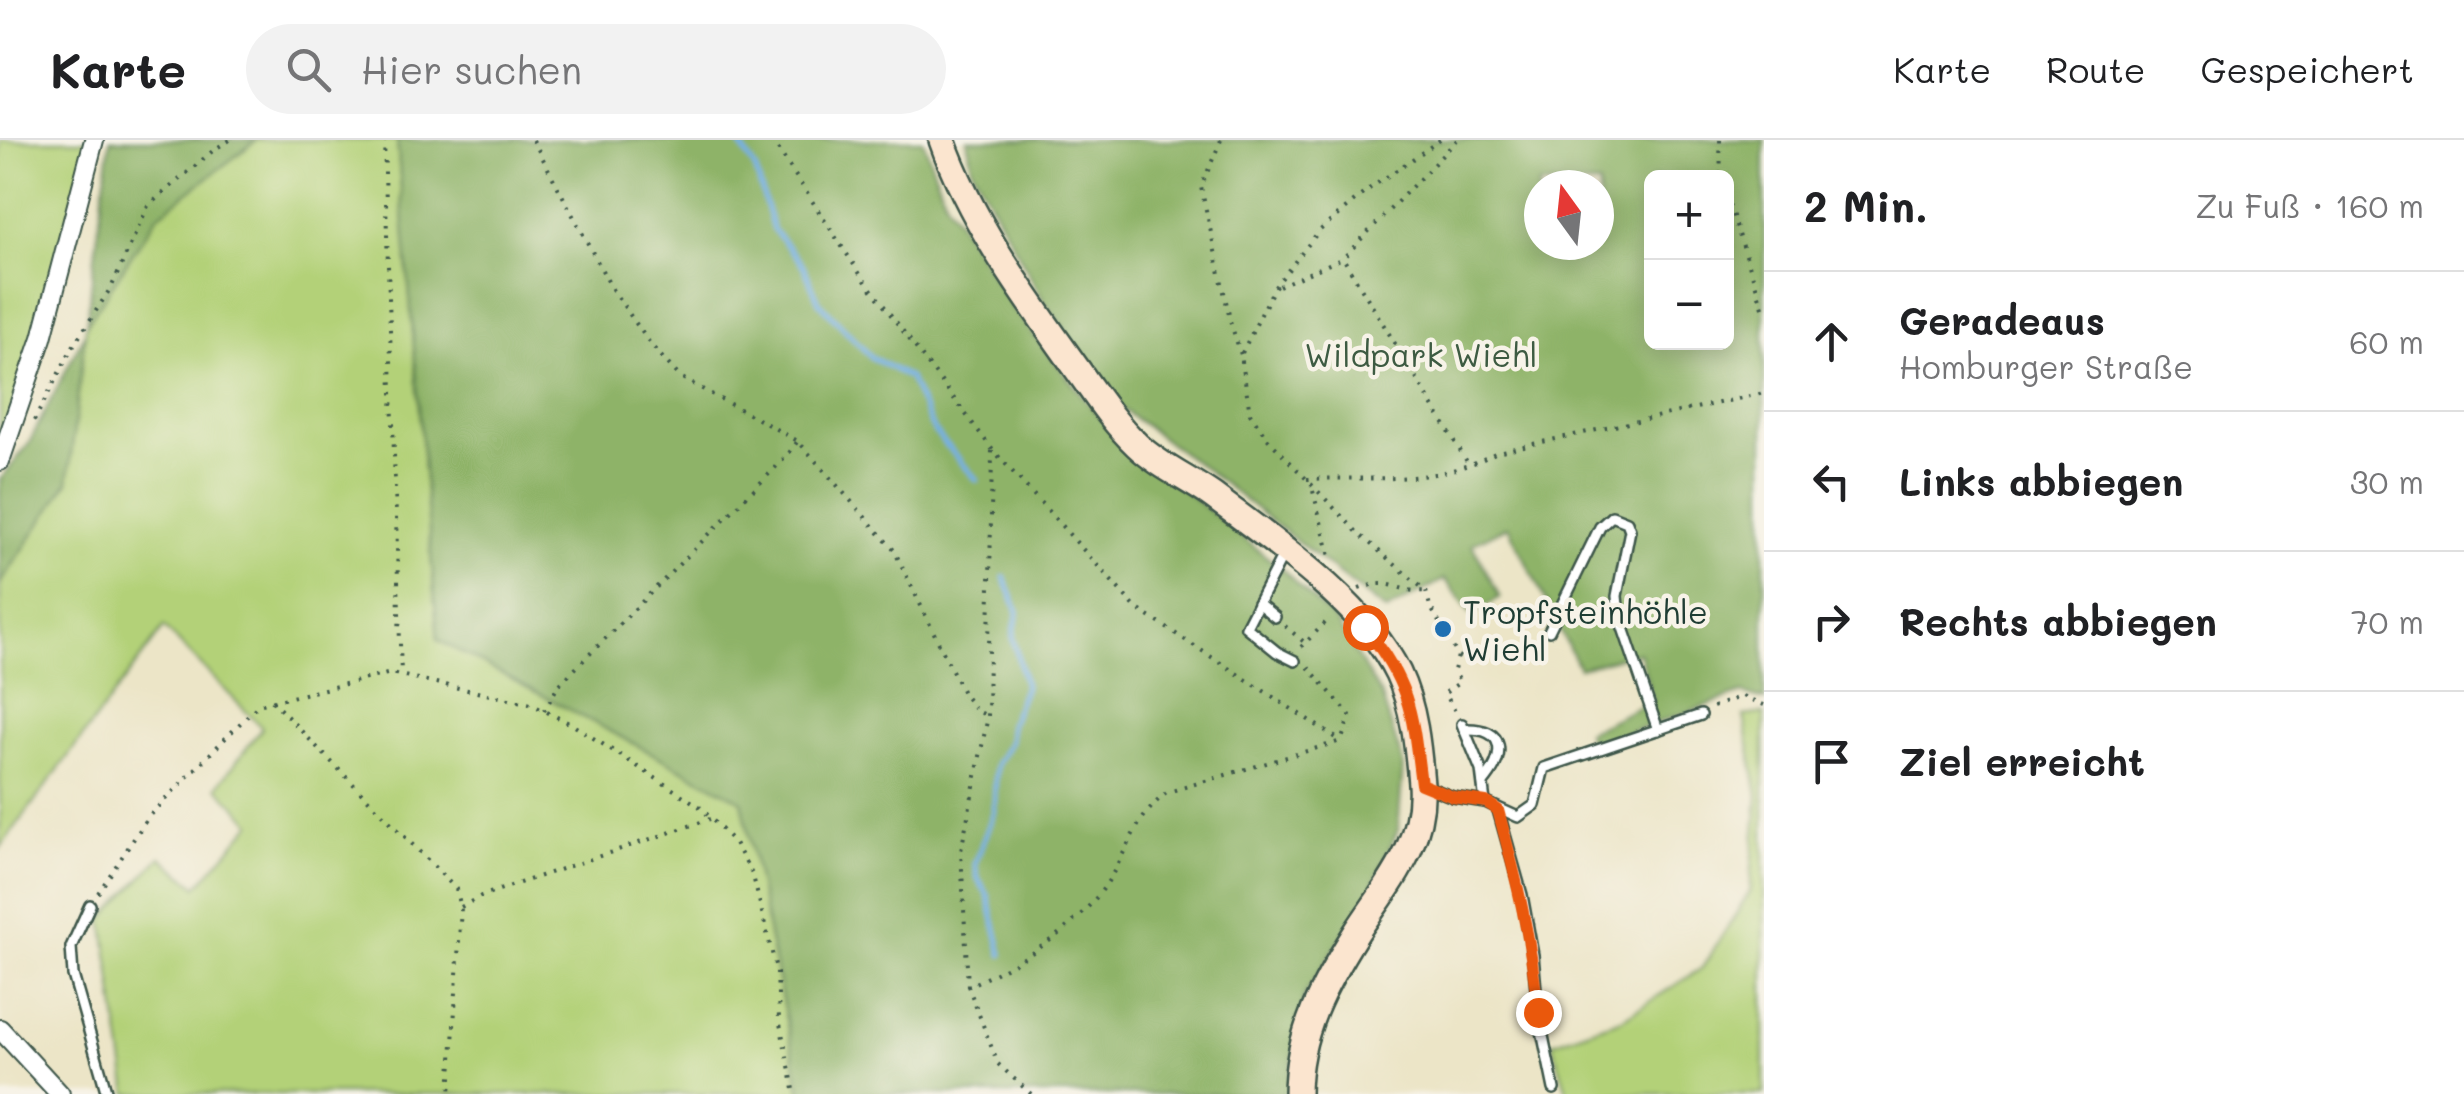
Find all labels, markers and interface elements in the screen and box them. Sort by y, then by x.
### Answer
search box [246,24,946,114]
text: Karte [50,38,186,100]
icon: search [281,42,336,97]
text: Hier suchen [361,44,582,94]
text: Karte [1893,46,1991,92]
text: Route [2046,46,2145,92]
text: Gespeichert [2200,46,2414,92]
north arrow [1524,170,1614,260]
map controls [1644,170,1734,350]
button: + [1644,170,1734,260]
text: 2 Min. [1804,178,1928,233]
text: Zu Fuß · 160 m [2195,184,2424,226]
button: − [1644,260,1734,350]
text: Geradeaus [1899,295,2105,345]
icon: ahead [1804,314,1859,369]
text: 60 m [2349,320,2424,362]
park label: Wildpark Wiehl [1305,333,1537,375]
text: Homburger Straße [1899,345,2193,387]
icon: left [1804,454,1859,509]
text: Links abbiegen [1899,456,2183,506]
text: 30 m [2350,460,2424,502]
place label: Tropfsteinhöhle Wiehl [1463,590,1708,669]
icon: right [1804,594,1859,649]
text: Rechts abbiegen [1899,596,2217,646]
text: 70 m [2351,600,2424,642]
route start [1343,605,1389,651]
marker: Tropfsteinhöhle Wiehl [1432,618,1454,640]
icon: arrive [1804,734,1859,789]
text: Ziel erreicht [1899,736,2145,786]
route end [1516,990,1562,1036]

